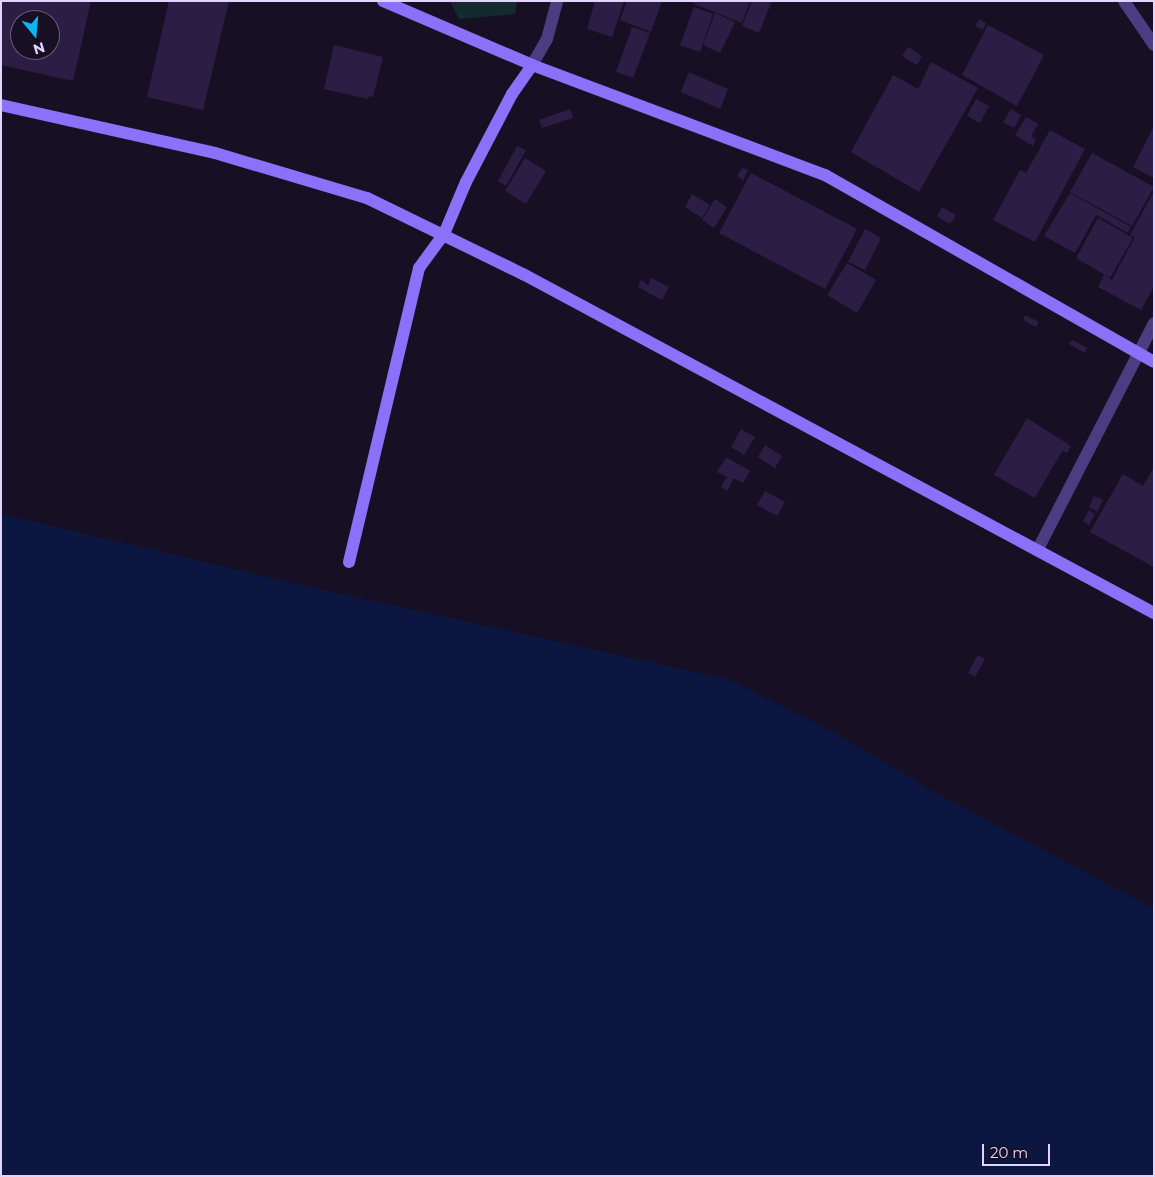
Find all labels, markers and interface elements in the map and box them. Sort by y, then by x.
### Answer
north arrow [10,10,60,60]
text: N [31,38,47,59]
scale bar [985,1134,1052,1166]
text: 20 m [990,1143,1028,1162]

